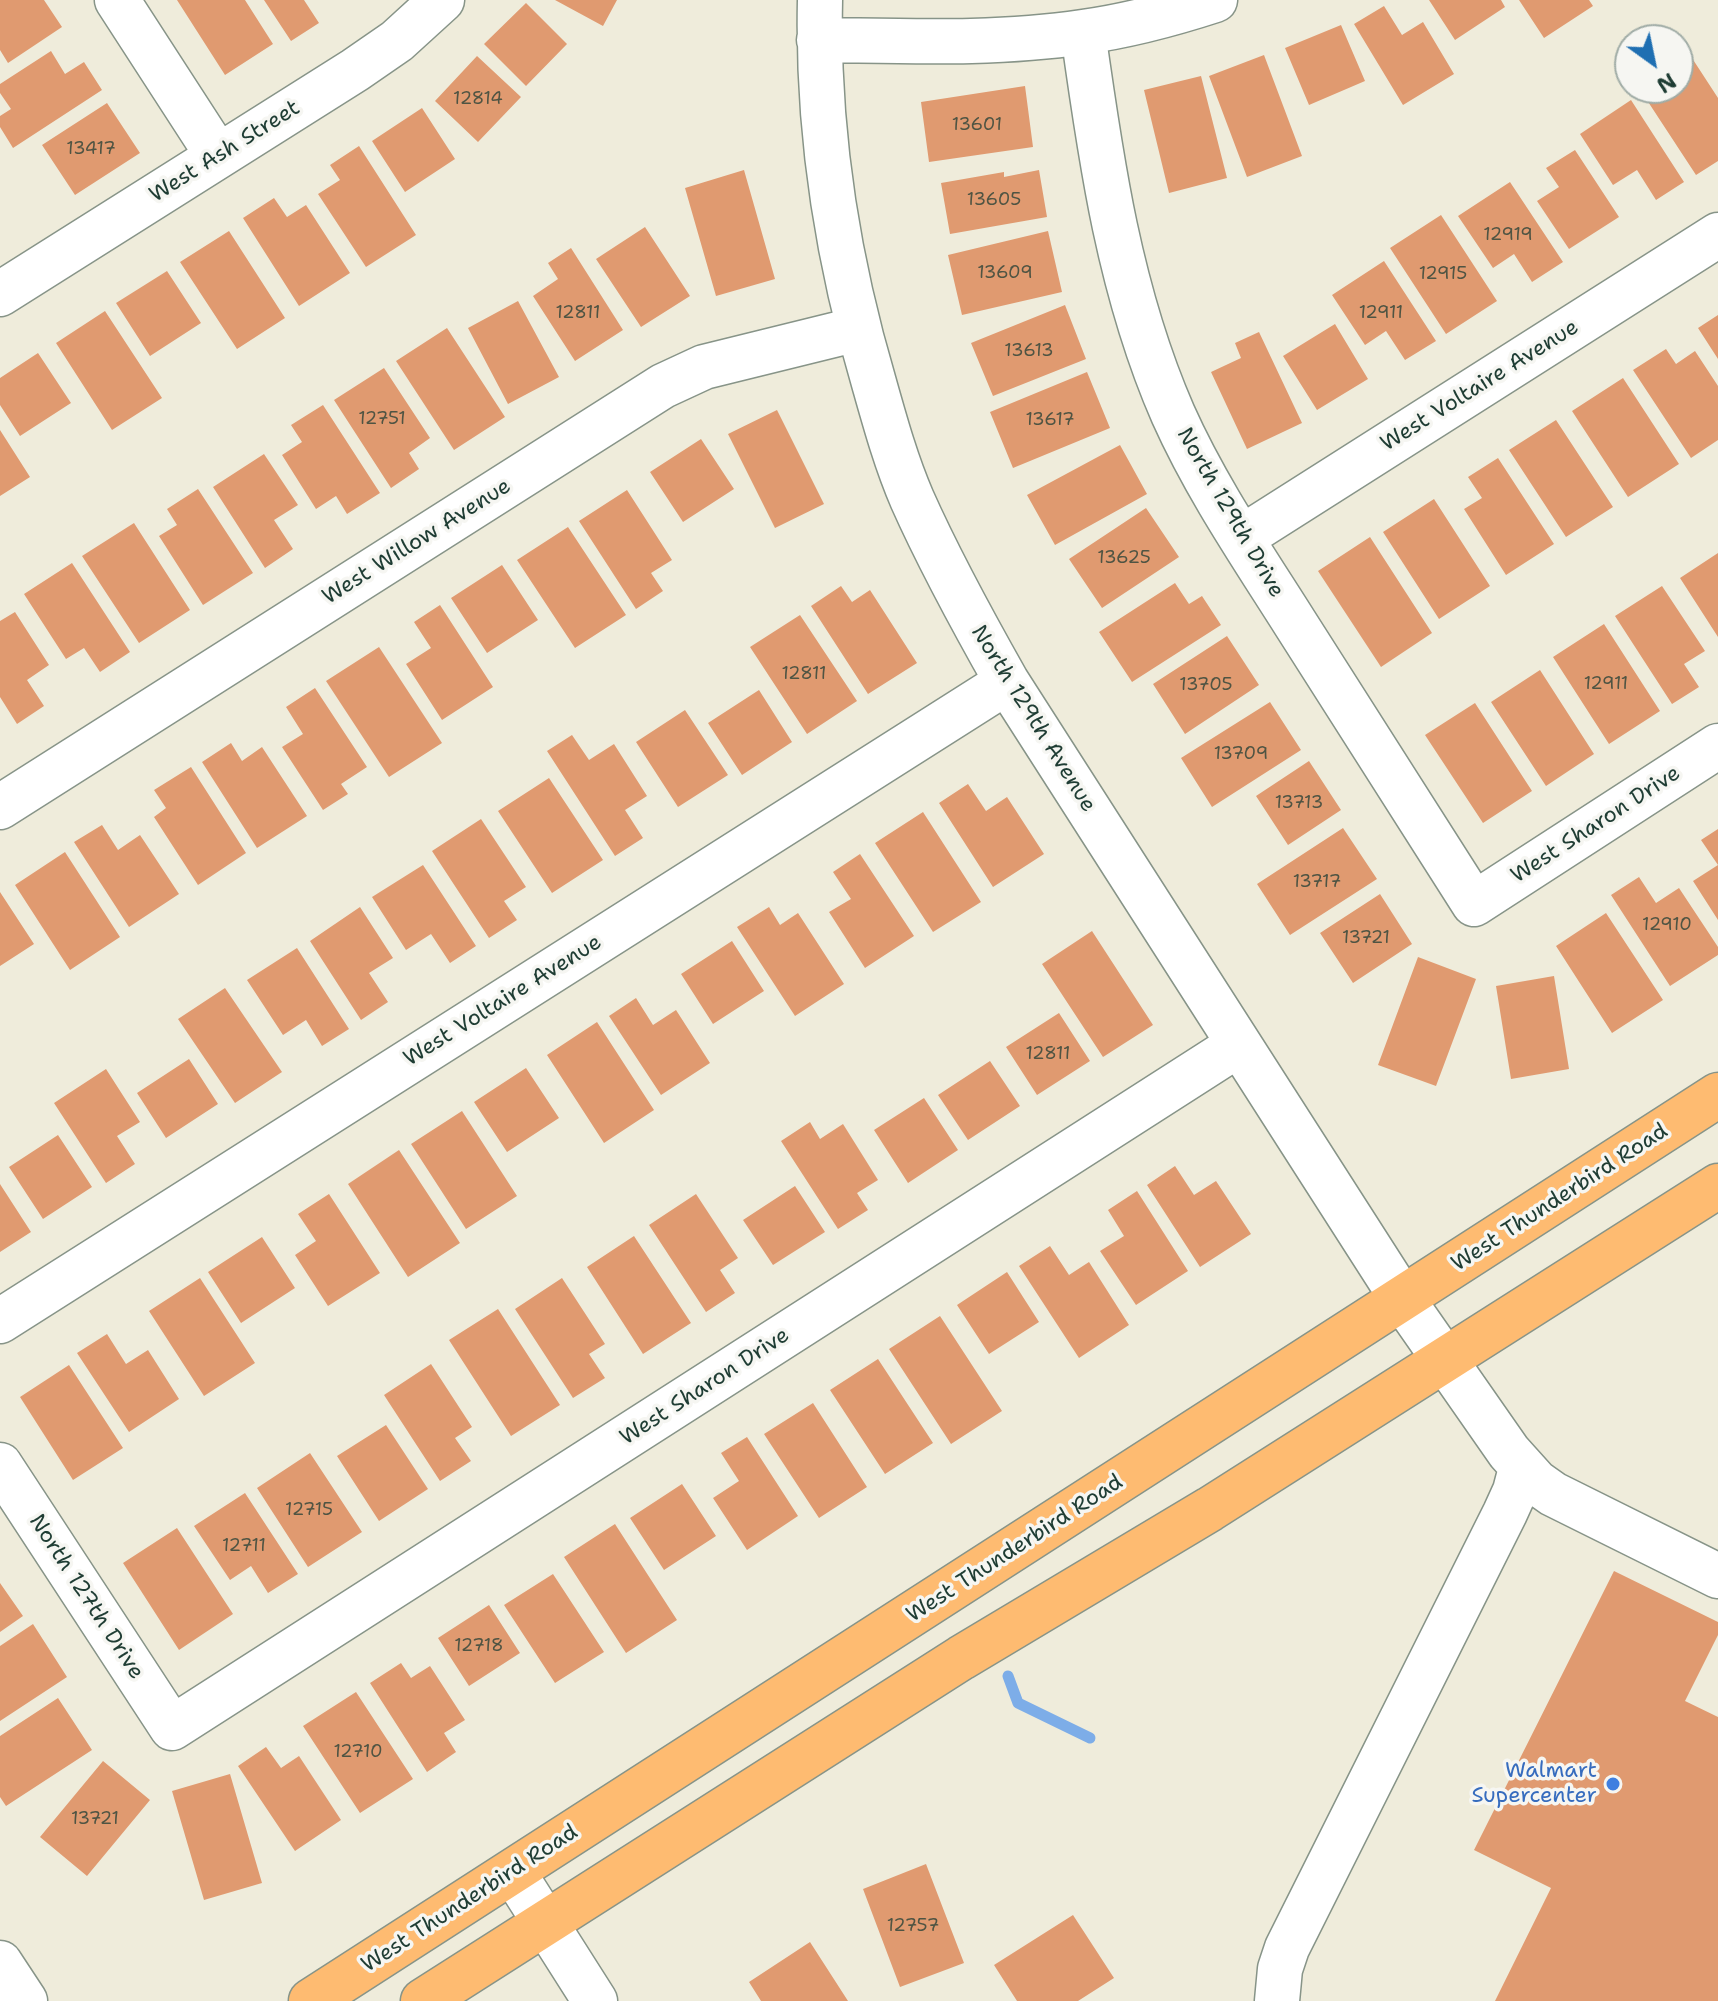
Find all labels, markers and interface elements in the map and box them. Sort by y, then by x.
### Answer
north arrow [1614,24,1694,104]
text: N [1651,66,1681,100]
house number: 12814 [453,88,503,110]
street label: West Ash Street [145,95,305,209]
house number: 13601 [952,114,1002,136]
house number: 13417 [66,138,116,160]
house number: 13605 [967,189,1021,211]
house number: 12919 [1483,224,1533,246]
house number: 13609 [977,262,1033,284]
house number: 12915 [1419,263,1467,285]
house number: 12811 [556,302,600,324]
house number: 12911 [1359,302,1403,324]
street label: West Voltaire Avenue [1376,314,1584,458]
house number: 13613 [1004,340,1054,362]
house number: 12751 [358,408,406,430]
house number: 13617 [1025,409,1075,431]
street label: North 129th Drive [1171,423,1289,603]
street label: West Willow Avenue [318,473,516,611]
house number: 13625 [1097,547,1151,569]
street label: North 129th Avenue [965,621,1101,817]
house number: 12811 [782,663,826,685]
house number: 12911 [1584,673,1628,695]
house number: 13705 [1179,674,1233,696]
house number: 13709 [1214,743,1268,765]
street label: West Sharon Drive [1506,760,1686,890]
house number: 13713 [1275,792,1323,814]
house number: 13717 [1293,871,1341,893]
house number: 12910 [1642,914,1692,936]
house number: 13721 [1342,927,1390,949]
street label: West Voltaire Avenue [399,929,607,1073]
house number: 12811 [1026,1043,1070,1065]
street label: West Thunderbird Road [1447,1118,1673,1278]
street label: West Sharon Drive [615,1322,795,1452]
street label: West Thunderbird Road [902,1469,1128,1629]
house number: 12715 [285,1499,333,1521]
street label: North 127th Drive [23,1510,149,1684]
house number: 12711 [222,1535,266,1557]
house number: 12718 [454,1635,504,1657]
house number: 12710 [333,1741,383,1763]
place label: Walmart Supercenter [1471,1758,1597,1810]
marker: Walmart Supercenter [1604,1775,1622,1793]
house number: 13721 [71,1808,119,1830]
street label: West Thunderbird Road [357,1819,583,1979]
house number: 12757 [887,1915,939,1937]

